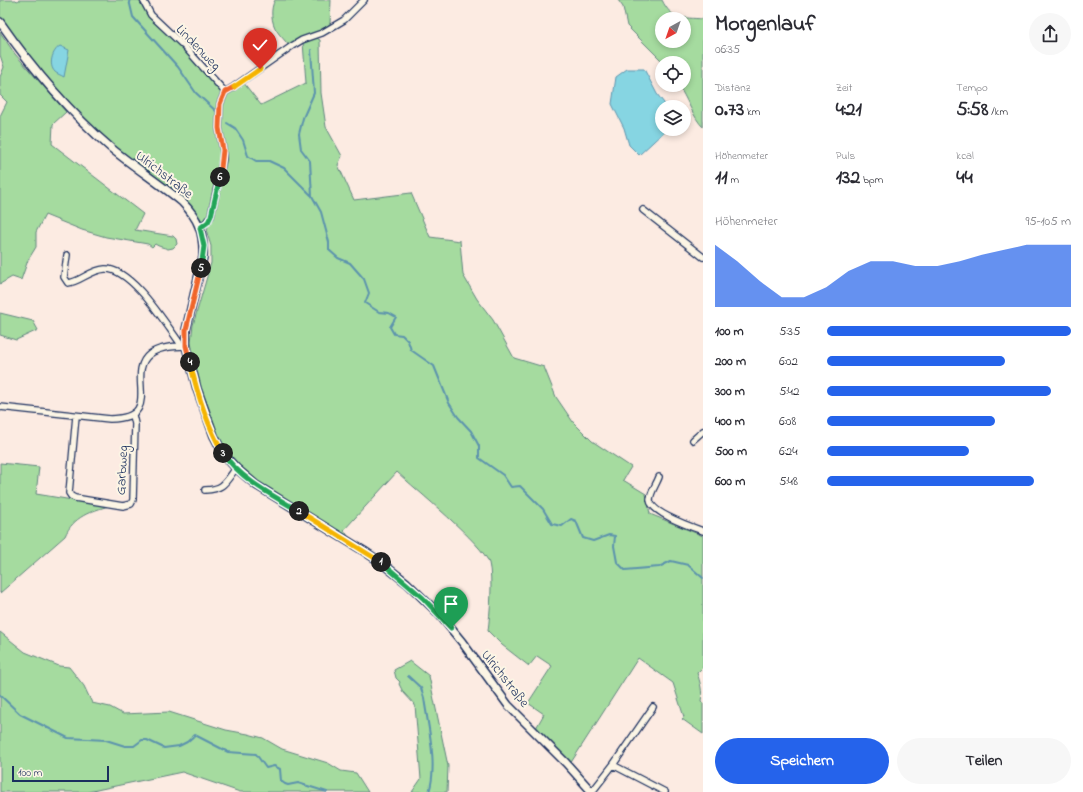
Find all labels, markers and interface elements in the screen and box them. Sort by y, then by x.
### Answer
text: Morgenlauf [715,9,816,41]
north arrow [655,12,691,48]
map controls [655,12,691,136]
button: share [1029,13,1071,55]
street label: Lindenweg [170,20,225,77]
pin [243,28,277,69]
icon: check [249,34,271,56]
text: 06:35 [715,40,740,59]
button: locate [655,56,691,92]
text: Distanz [715,80,750,96]
text: Zeit [836,80,853,96]
text: Tempo [956,80,988,96]
text: 0.73 [715,96,744,125]
text: 4:21 [836,96,862,125]
text: 5:58 [956,96,988,125]
button: layers [655,100,691,136]
text: km [744,104,760,120]
text: /km [988,104,1008,120]
street label: Ulrichstraße [131,146,198,205]
text: Höhenmeter [715,148,768,164]
text: Puls [836,148,855,164]
text: kcal [956,148,974,164]
text: 11 [715,164,728,193]
text: 132 [836,164,860,193]
text: 44 [956,164,973,193]
pin: 6 [210,167,230,187]
text: 6 [218,169,222,185]
text: m [728,172,739,188]
text: bpm [860,172,883,188]
text: Höhenmeter [715,212,777,231]
text: 95–105 m [1025,212,1071,231]
pin: 5 [191,258,211,278]
text: 5 [198,260,204,276]
text: 100 m [715,322,744,341]
text: 5:35 [779,322,800,341]
pin: 4 [180,352,200,372]
text: 200 m [715,352,746,371]
text: 6:02 [779,352,798,371]
text: 4 [188,354,192,370]
text: 300 m [715,382,745,401]
text: 5:42 [779,382,799,401]
text: 400 m [715,412,745,431]
text: 6:08 [779,412,796,431]
text: 500 m [715,442,747,461]
text: 6:24 [779,442,798,461]
pin: 3 [213,443,233,463]
street label: Garbweg [111,445,135,496]
text: 3 [221,445,225,461]
text: 600 m [715,472,745,491]
text: 5:48 [779,472,798,491]
pin: 2 [289,501,309,521]
text: 2 [296,503,302,519]
pin: 1 [371,552,391,572]
text: 1 [379,554,383,570]
pin [434,587,468,628]
icon: arrive [440,593,462,615]
street label: Ulrichstraße [476,646,535,713]
button: Speichern [715,738,889,784]
button: Teilen [897,738,1071,784]
scale bar [12,764,109,783]
text: 100 m [18,765,42,781]

